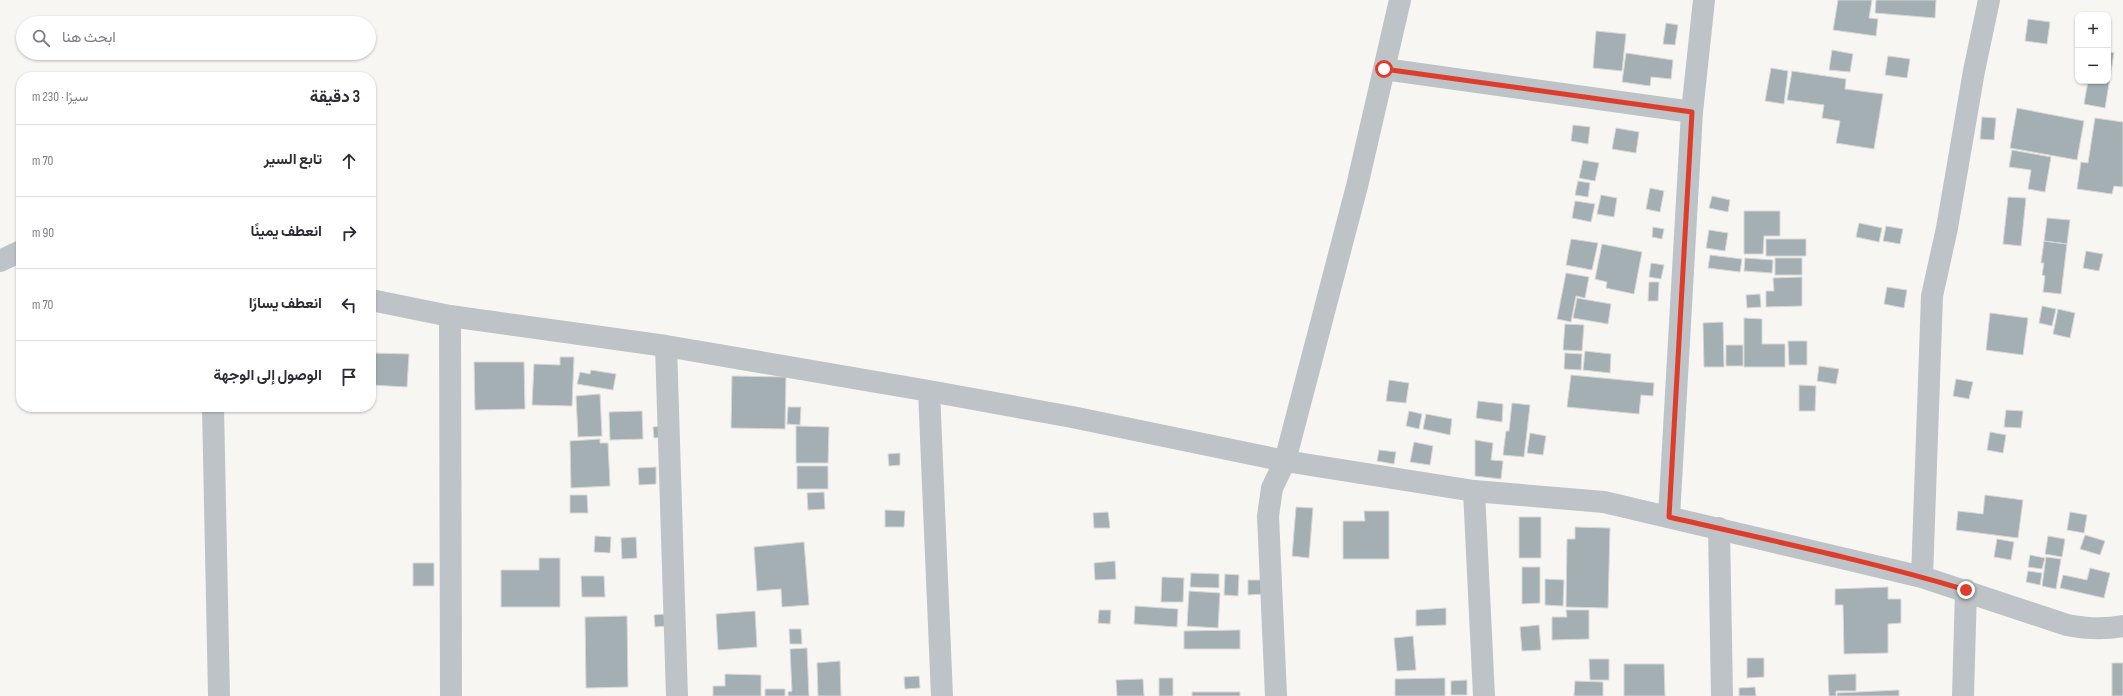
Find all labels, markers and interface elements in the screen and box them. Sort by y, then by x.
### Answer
map controls [2075,12,2111,84]
button: + [2075,12,2111,48]
search box [16,16,376,60]
icon: search [30,27,52,49]
text: ابحث هنا [62,28,116,47]
button: − [2075,48,2111,84]
route start [1375,60,1393,78]
text: 3 دقيقة [310,87,360,107]
text: سيرًا · 230 m [32,89,88,105]
text: تابع السير [264,150,322,169]
icon: ahead [338,150,360,172]
text: 70 m [32,153,53,169]
text: انعطف يمينًا [251,222,322,241]
icon: right [338,222,360,244]
text: 90 m [32,225,54,241]
text: انعطف يسارًا [249,294,322,313]
icon: left [338,294,360,316]
text: 70 m [32,297,53,313]
text: الوصول إلى الوجهة [214,366,322,385]
icon: arrive [338,366,360,388]
route end [1957,581,1975,599]

